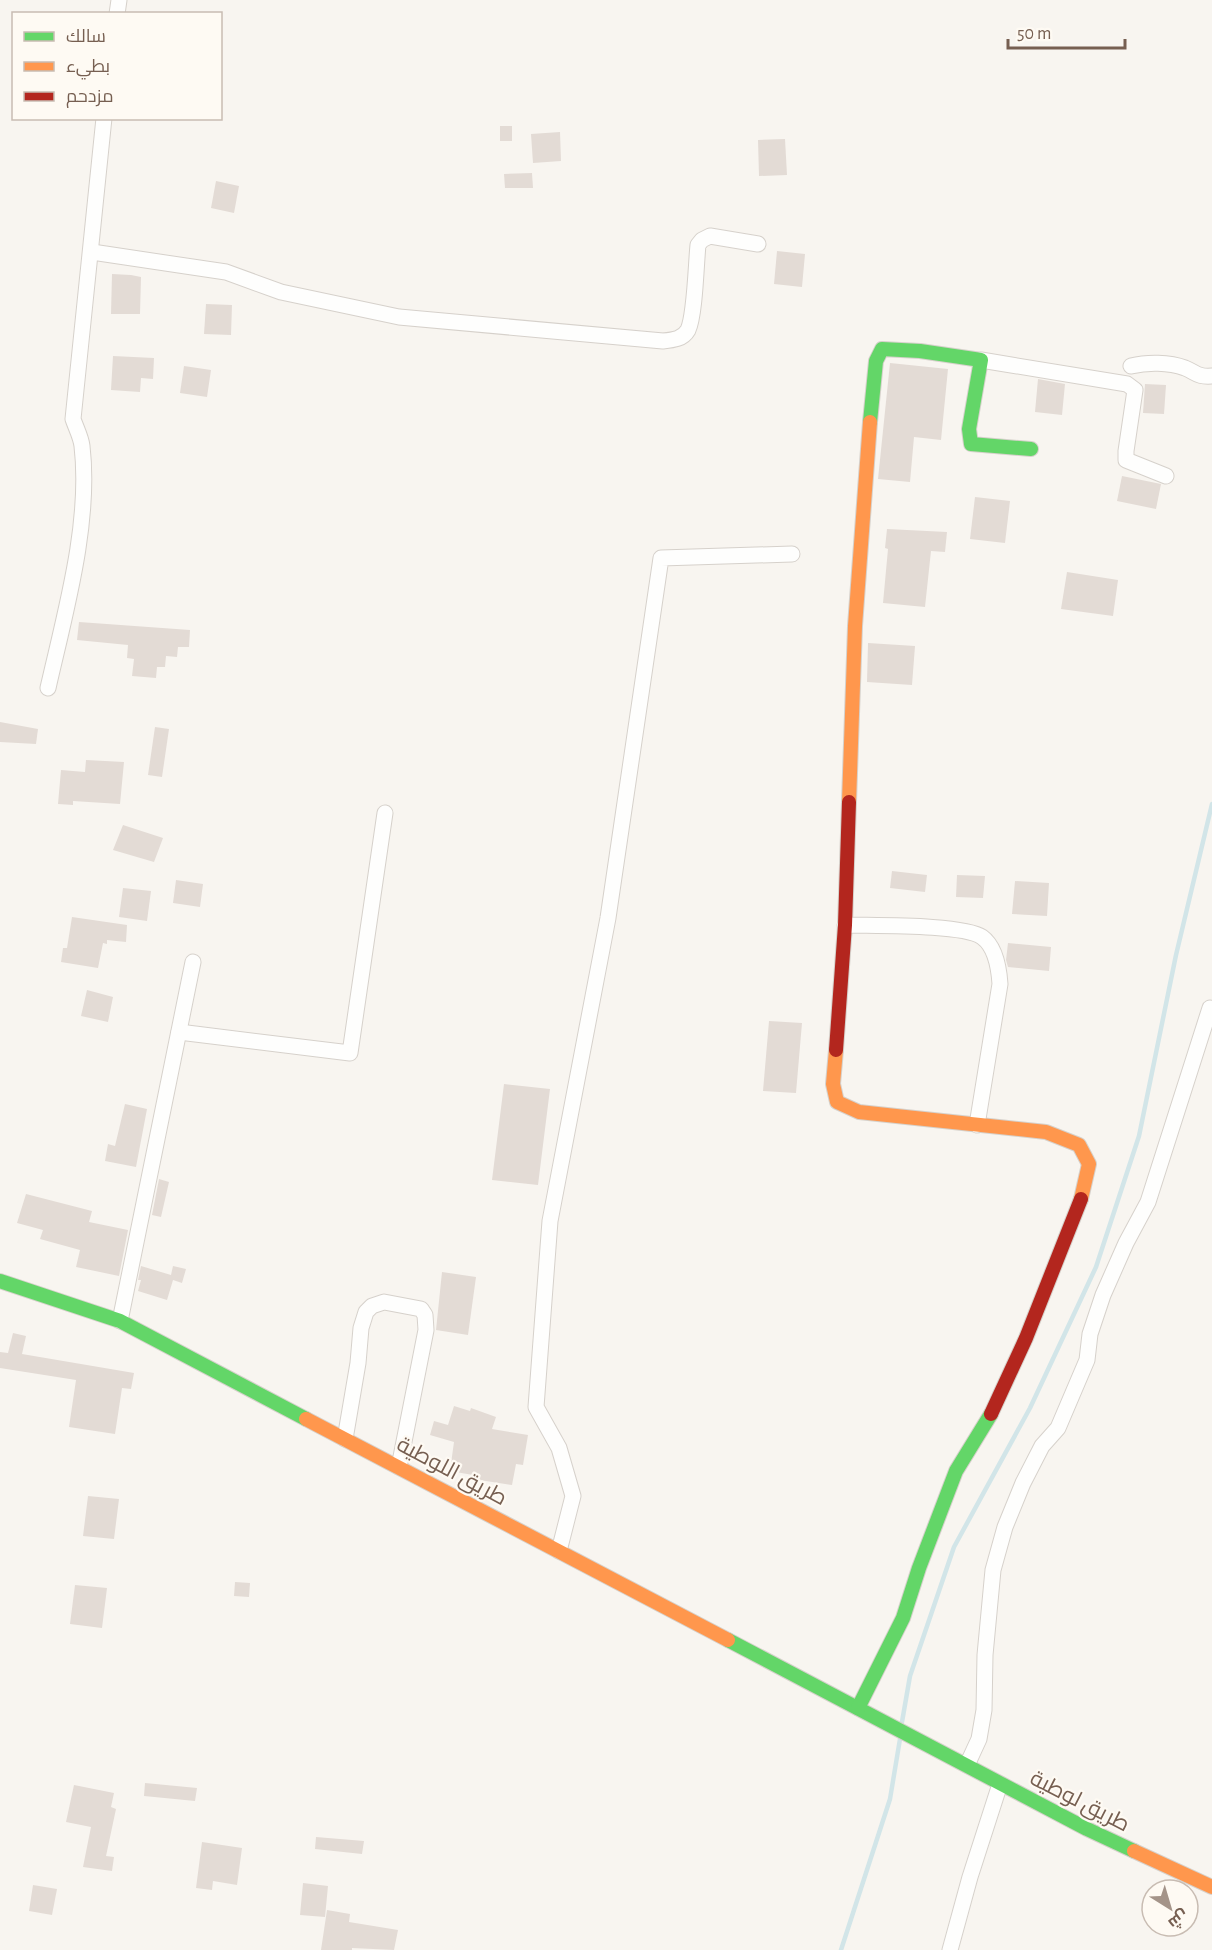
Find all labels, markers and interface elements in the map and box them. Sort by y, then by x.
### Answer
legend [12,12,222,120]
scale bar [1008,12,1125,50]
text: 50 m [1017,25,1051,43]
text: سالك [66,28,106,46]
text: بطيء [66,58,110,80]
text: مزدحم [66,88,114,108]
street label: طريق اللوطية [393,1433,511,1511]
street label: طريق لوطية [1026,1767,1133,1837]
north arrow [1140,1878,1200,1938]
text: ش [1165,1906,1192,1933]

